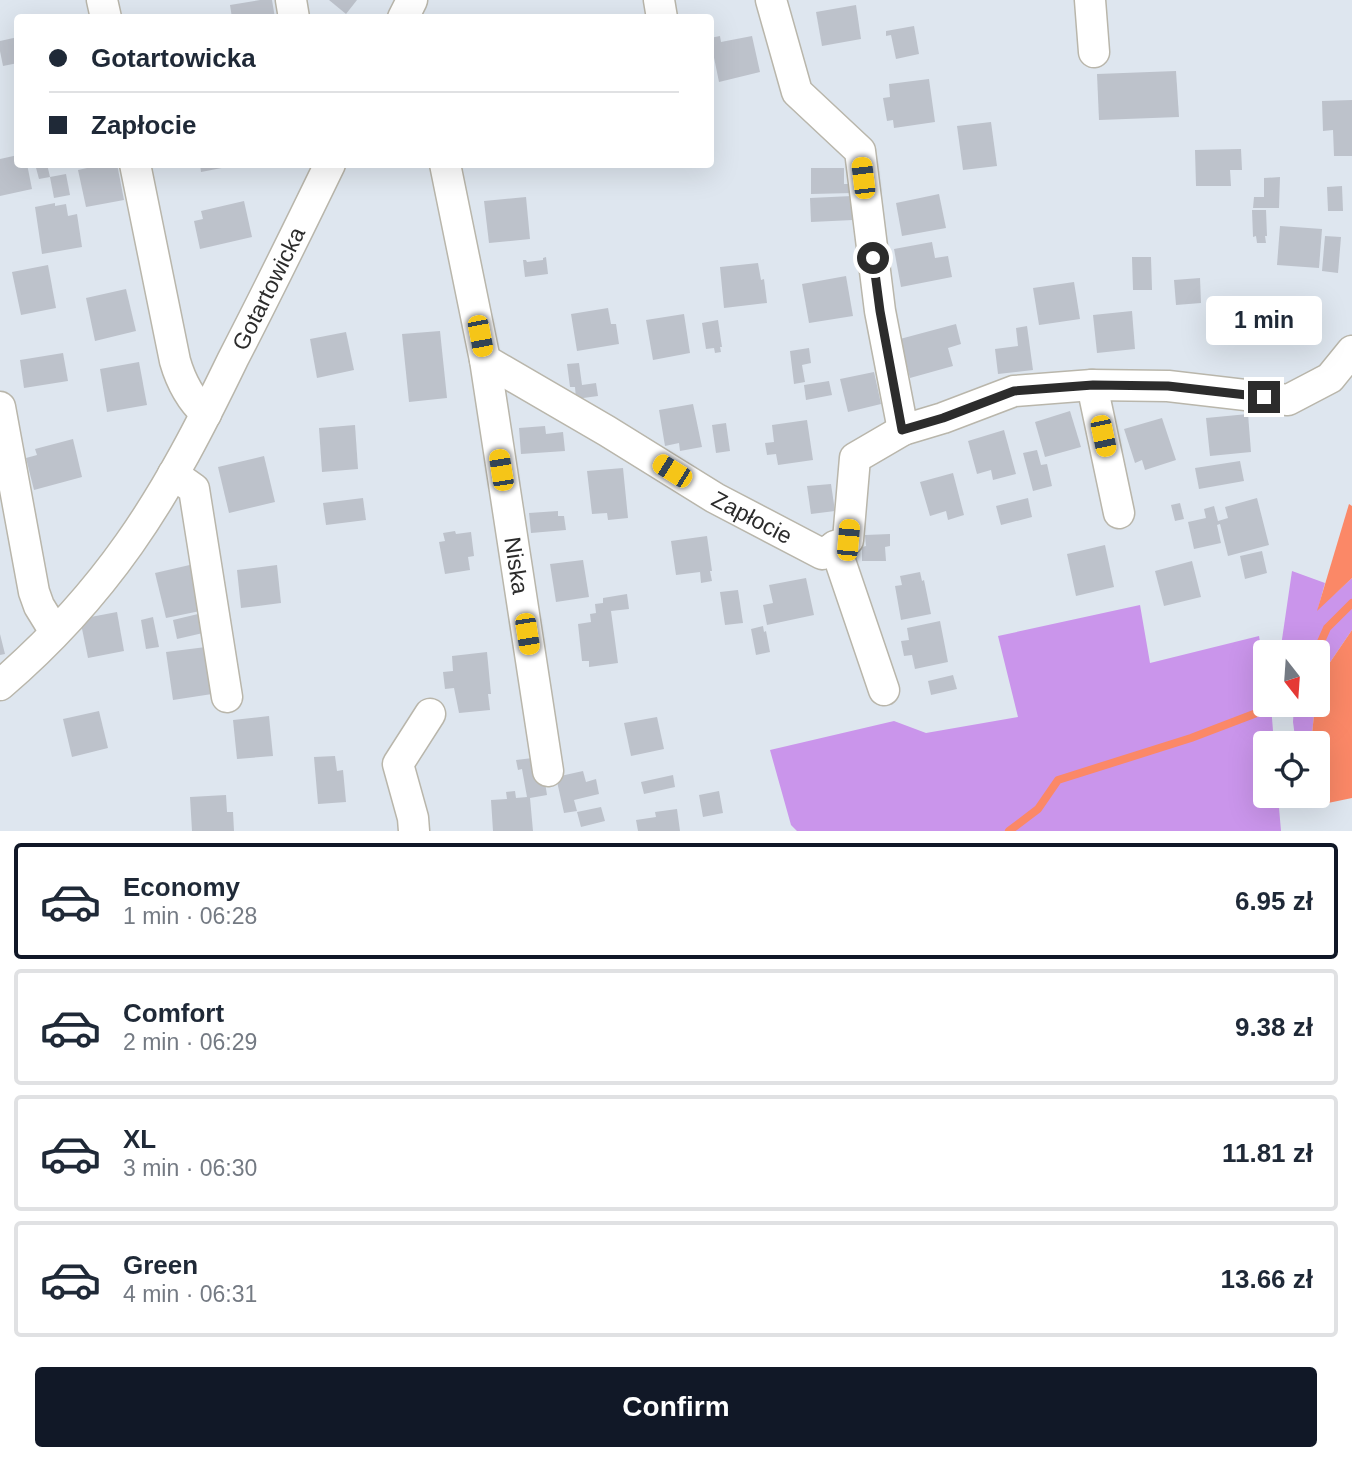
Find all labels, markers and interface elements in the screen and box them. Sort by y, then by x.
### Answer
text: Gotartowicka [91,43,256,73]
text: Zapłocie [91,110,196,140]
car [851,156,876,200]
street label: Gotartowicka [227,223,310,354]
route start [857,242,889,274]
callout: 1 min [1206,296,1322,344]
text: 1 min [1234,307,1294,333]
car [466,313,495,359]
route end [1248,381,1280,413]
car [1089,413,1118,459]
car [488,448,515,492]
car [649,451,696,491]
street label: Zapłocie [707,486,797,549]
car [836,518,861,562]
street label: Niska [499,535,534,596]
car [514,612,541,656]
north arrow [1253,640,1330,718]
map controls [1253,640,1330,808]
button: locate [1253,731,1330,808]
icon: car [39,870,102,933]
text: Economy [123,872,240,902]
text: 6.95 zł [1235,886,1313,916]
text: 1 min · 06:28 [123,903,257,929]
icon: car [39,996,102,1059]
text: Comfort [123,998,224,1028]
text: 9.38 zł [1235,1012,1313,1042]
text: 2 min · 06:29 [123,1029,257,1055]
icon: car [39,1122,102,1185]
text: XL [123,1124,156,1154]
text: 11.81 zł [1222,1138,1313,1168]
text: 3 min · 06:30 [123,1155,257,1181]
icon: car [39,1248,102,1311]
text: Green [123,1250,198,1280]
text: 13.66 zł [1220,1264,1313,1294]
text: 4 min · 06:31 [123,1281,257,1307]
button: Confirm [35,1367,1317,1447]

